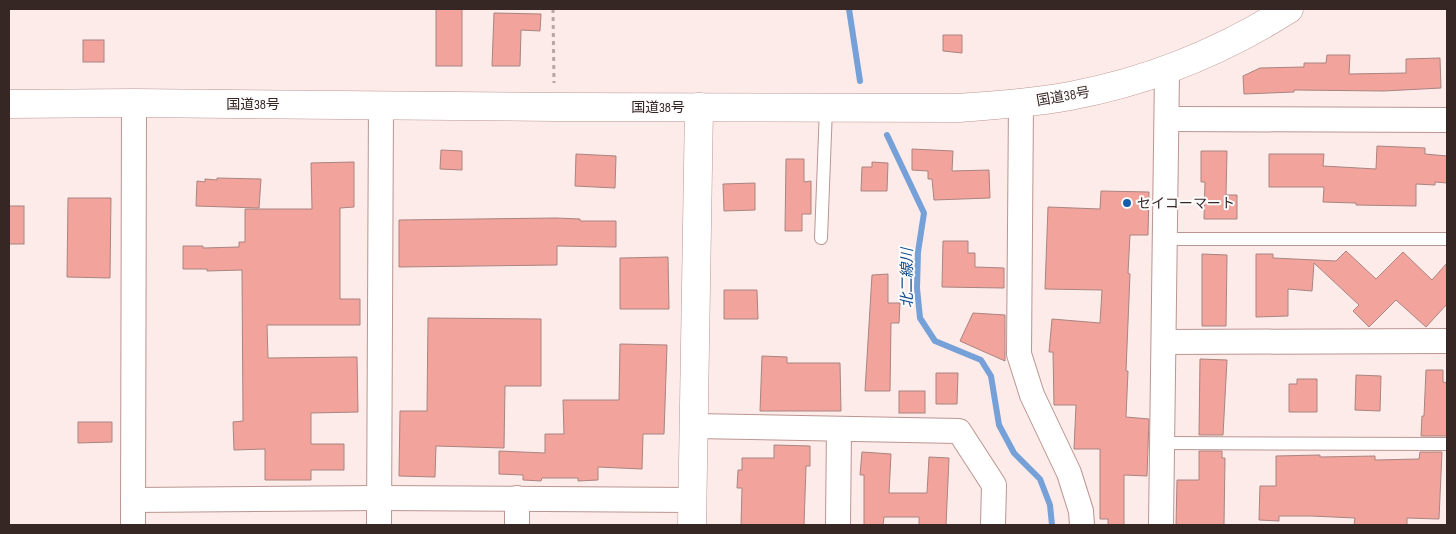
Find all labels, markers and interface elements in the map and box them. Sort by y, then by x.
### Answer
street label: 国道38号 [1035,83,1091,110]
street label: 国道38号 [226,96,280,113]
street label: 国道38号 [631,99,685,116]
place label: セイコーマート [1137,195,1235,212]
marker: セイコーマート [1121,197,1133,209]
water label: 北二線川 [898,246,917,308]

